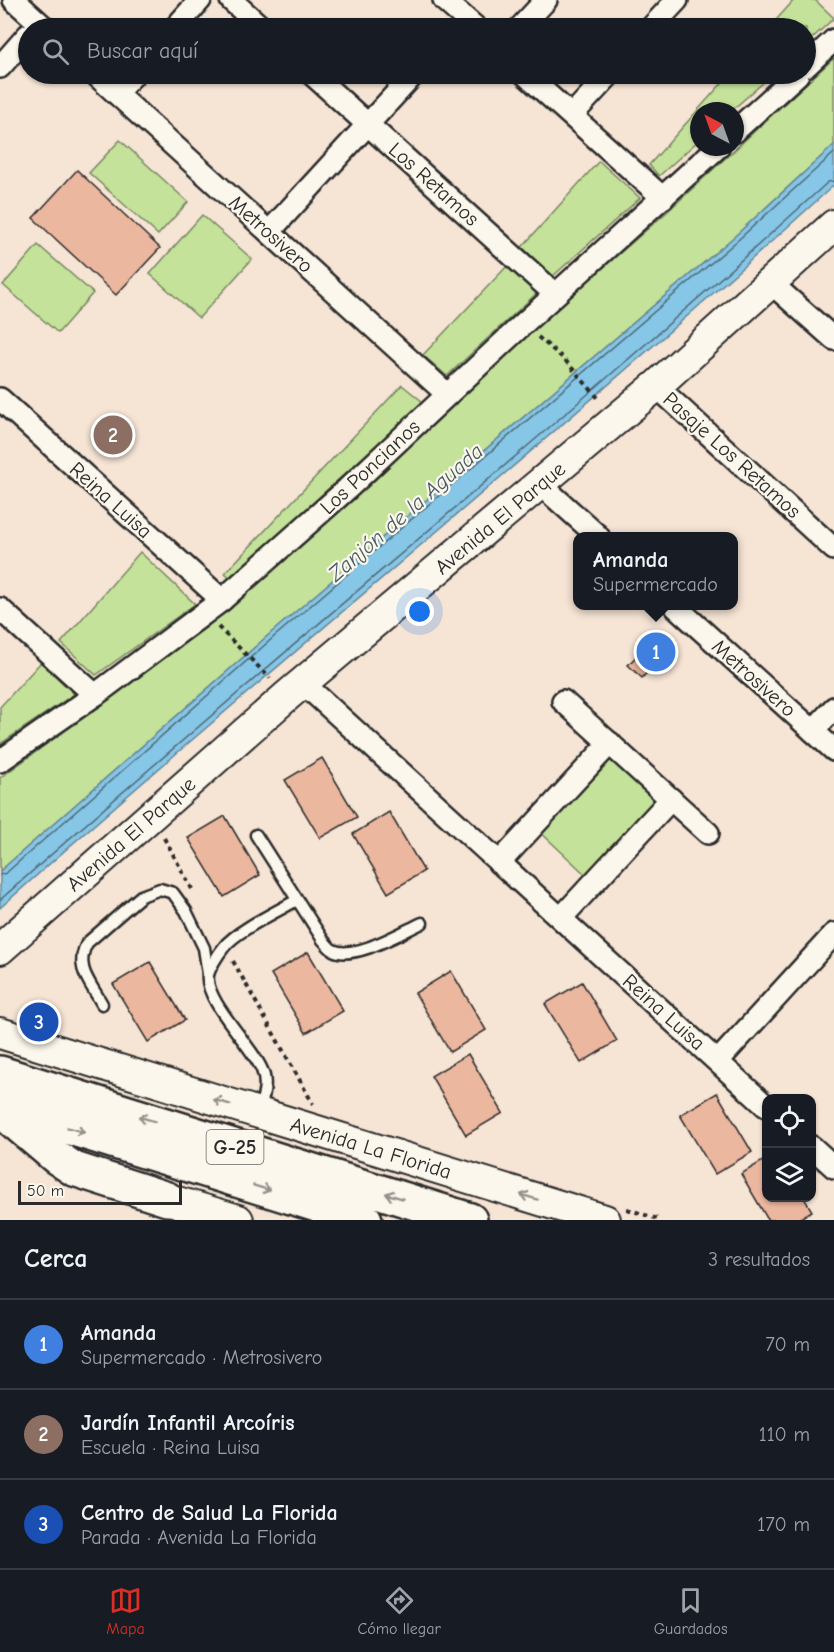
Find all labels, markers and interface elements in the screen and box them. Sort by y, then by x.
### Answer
search box [18,18,816,84]
icon: search [39,35,72,68]
text: Buscar aquí [87,38,198,64]
north arrow [690,102,744,156]
street label: Los Retamos [384,137,484,231]
street label: Metrosivero [224,190,318,278]
street label: Pasaje Los Retamos [658,387,806,523]
pin: 2 [94,412,132,458]
street label: Los Poncianos [315,415,425,519]
water label: Zanjón de la Aguada [322,438,488,588]
street label: Reina Luisa [65,457,157,543]
street label: Avenida El Parque [430,457,570,579]
popup [573,532,738,610]
text: Amanda [593,547,669,573]
text: Supermercado [593,573,718,596]
your location [405,597,434,626]
pin: 1 [636,630,676,674]
street label: Metrosivero [707,634,801,722]
street label: Avenida El Parque [62,772,200,896]
street label: Reina Luisa [618,969,710,1055]
pin: 3 [20,1000,58,1044]
map controls [762,1094,816,1202]
button: locate [762,1094,816,1148]
one-way arrow [213,1096,232,1107]
street label: Avenida La Florida [287,1112,455,1184]
one-way arrow [138,1113,157,1124]
one-way arrow [66,1125,85,1136]
road number: G-25 [206,1130,264,1164]
button: layers [762,1148,816,1202]
scale bar [18,1178,182,1206]
text: 50 m [27,1182,64,1200]
one-way arrow [252,1183,271,1194]
one-way arrow [385,1190,404,1201]
one-way arrow [520,1190,539,1201]
text: Cerca [24,1244,88,1274]
text: 3 resultados [708,1248,810,1271]
text: Amanda [81,1320,156,1346]
text: 1 [40,1333,47,1356]
text: 70 m [765,1333,810,1356]
text: Supermercado · Metrosivero [81,1346,322,1369]
text: Jardín Infantil Arcoíris [81,1410,295,1436]
text: 2 [39,1423,48,1446]
text: 110 m [759,1423,810,1446]
text: Escuela · Reina Luisa [81,1436,260,1459]
text: Centro de Salud La Florida [81,1500,338,1526]
text: 3 [39,1513,48,1536]
text: 170 m [757,1513,810,1536]
text: Parada · Avenida La Florida [81,1526,317,1549]
tab: Mapa [106,1584,145,1638]
tab: Cómo llegar [357,1584,441,1638]
tab: Guardados [654,1584,728,1638]

